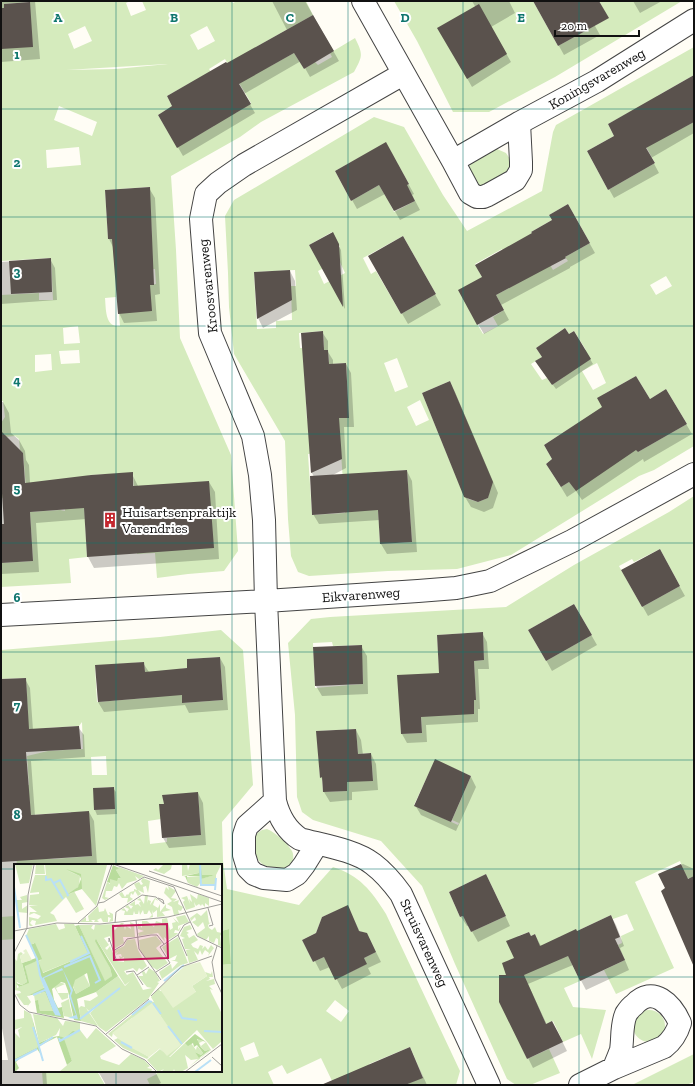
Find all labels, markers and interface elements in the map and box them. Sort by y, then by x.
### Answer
text: A [54,10,63,25]
text: B [170,10,178,25]
text: C [286,10,294,25]
text: D [400,10,410,25]
text: E [517,10,525,25]
scale bar [555,12,639,38]
text: 20 m [561,19,588,33]
street label: Koningsvarenweg [546,44,649,114]
text: 1 [14,47,20,62]
text: 2 [14,155,21,170]
street label: Kroosvarenweg [195,238,221,334]
text: 3 [14,264,21,279]
text: 4 [13,373,21,388]
text: 5 [14,481,21,496]
place label: Huisartsenpraktijk Varendries [121,504,237,537]
building icon: Huisartsenpraktijk Varendries [101,511,119,529]
street label: Eikvarenweg [321,584,401,606]
text: 6 [14,590,21,605]
text: 7 [14,698,21,713]
text: 8 [13,807,21,822]
inset map [14,864,222,1072]
street label: Struisvarenweg [396,896,452,990]

